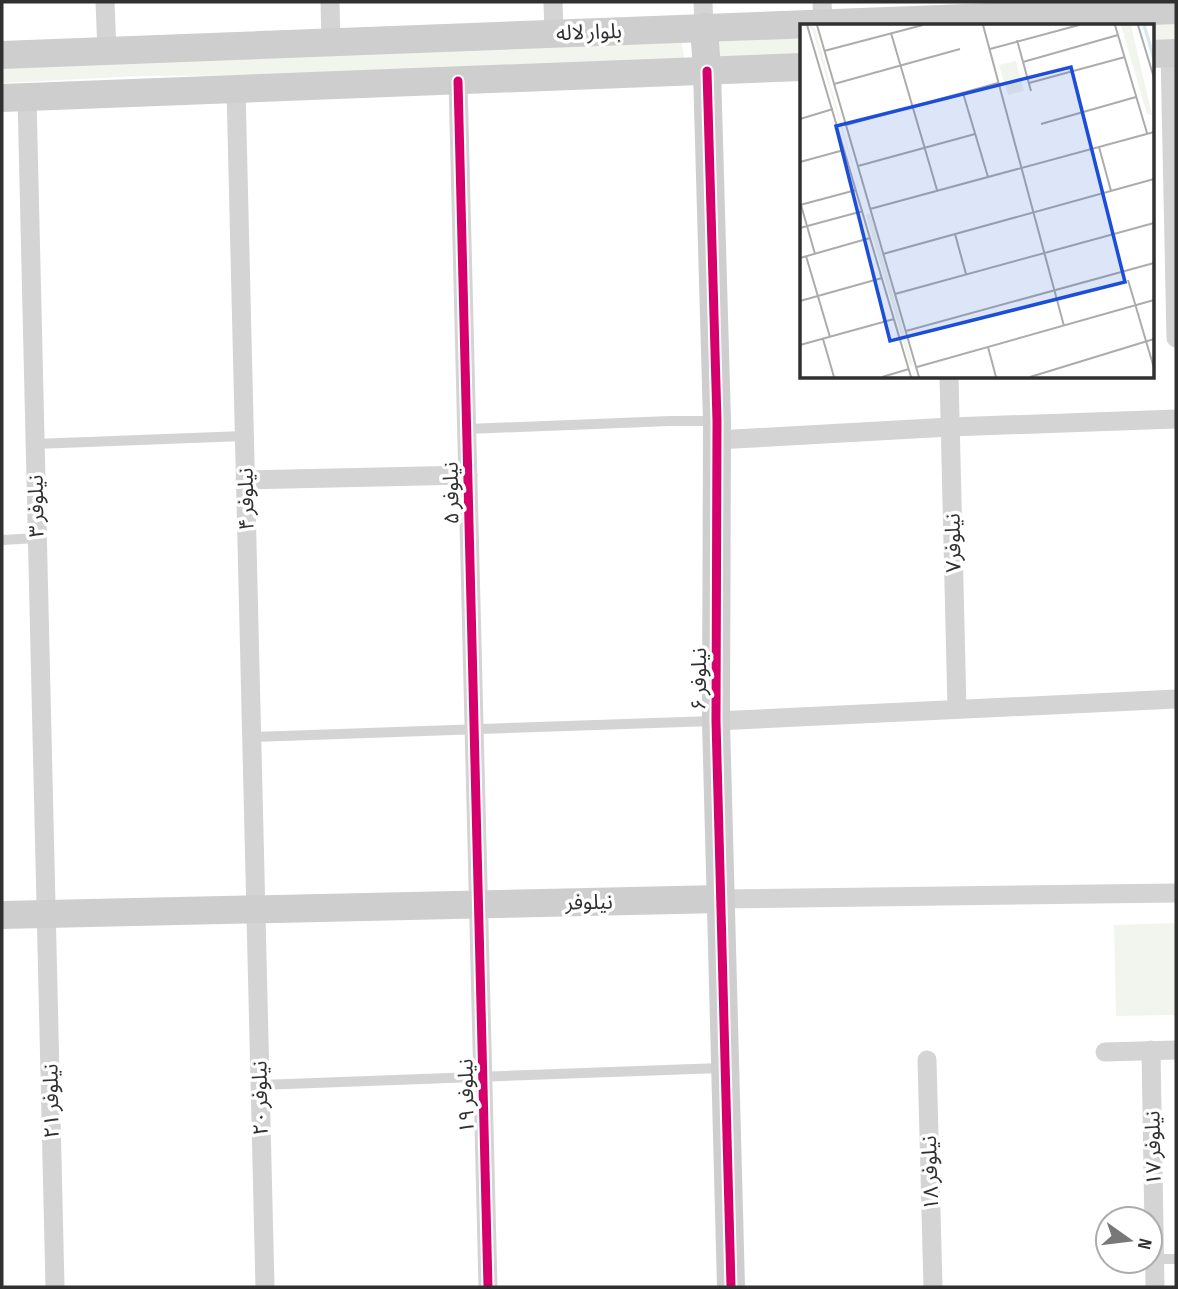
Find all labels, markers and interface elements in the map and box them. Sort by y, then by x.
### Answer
street label: بلوار لاله [556,19,622,46]
inset map [800,24,1154,378]
street label: نیلوفر ۵ [438,461,465,525]
street label: نیلوفر ۴ [233,467,260,531]
street label: نیلوفر ۳ [23,474,50,538]
street label: نیلوفر۷ [940,513,967,573]
street label: نیلوفر ۶ [687,648,712,710]
street label: نیلوفر [564,890,613,915]
street label: نیلوفر ۱۹ [453,1058,480,1134]
street label: نیلوفر ۲۰ [247,1060,274,1136]
street label: نیلوفر ۲۱ [38,1063,65,1139]
street label: نیلوفر ۱۷ [1140,1110,1167,1186]
street label: نیلوفر ۱۸ [917,1135,944,1211]
north arrow [1094,1205,1164,1275]
text: N [1132,1236,1156,1251]

